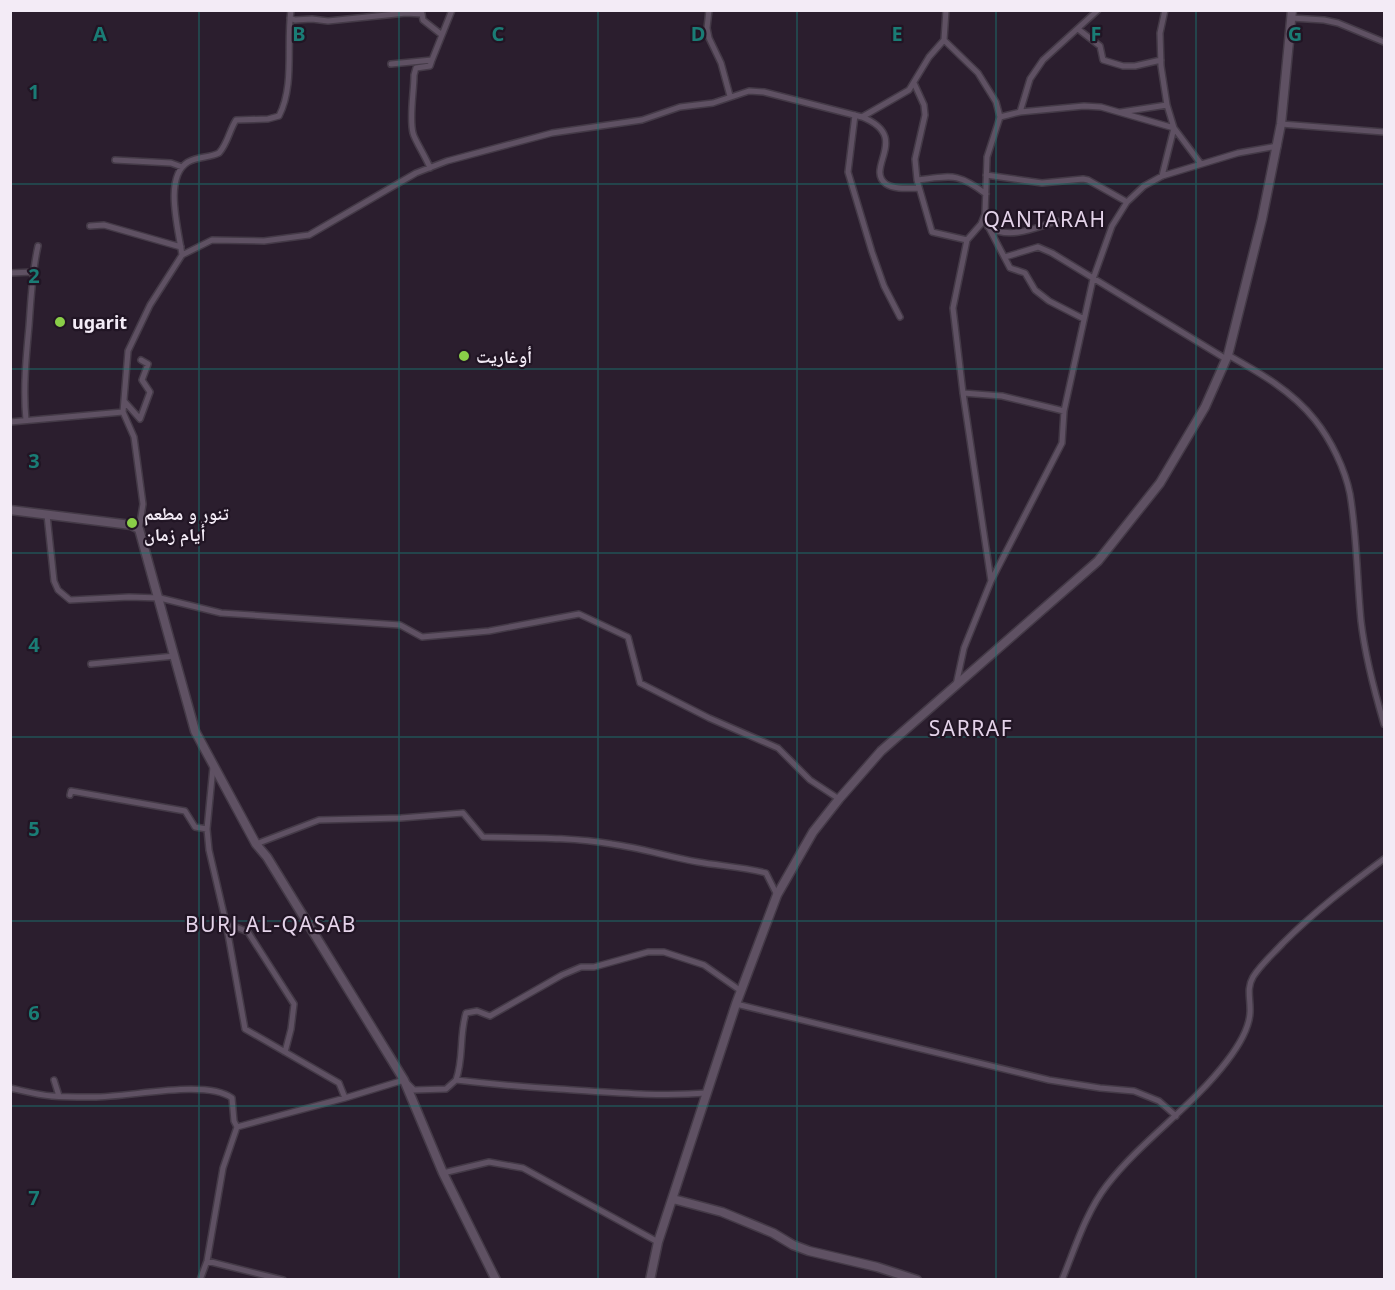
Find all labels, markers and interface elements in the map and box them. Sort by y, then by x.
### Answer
text: A [93,20,107,47]
text: B [292,20,306,47]
text: C [492,20,505,47]
text: D [691,20,705,47]
text: E [891,20,903,47]
text: F [1091,20,1101,47]
text: G [1288,20,1302,47]
text: 1 [28,78,40,105]
district label: QANTARAH [983,205,1107,233]
text: 2 [28,262,40,289]
place label: ugarit [72,310,127,334]
marker: ugarit [53,315,67,329]
place label: أوغاريت [476,344,532,368]
marker: أوغاريت [457,349,471,363]
text: 3 [28,447,40,474]
place label: تنور و مطعم أيام زمان [144,501,229,547]
marker: تنور و مطعم أيام زمان [125,516,139,530]
text: 4 [28,631,40,658]
district label: SARRAF [929,714,1013,742]
text: 5 [28,815,40,842]
district label: BURJ AL-QASAB [185,910,357,938]
text: 6 [28,999,40,1026]
text: 7 [28,1184,40,1211]

